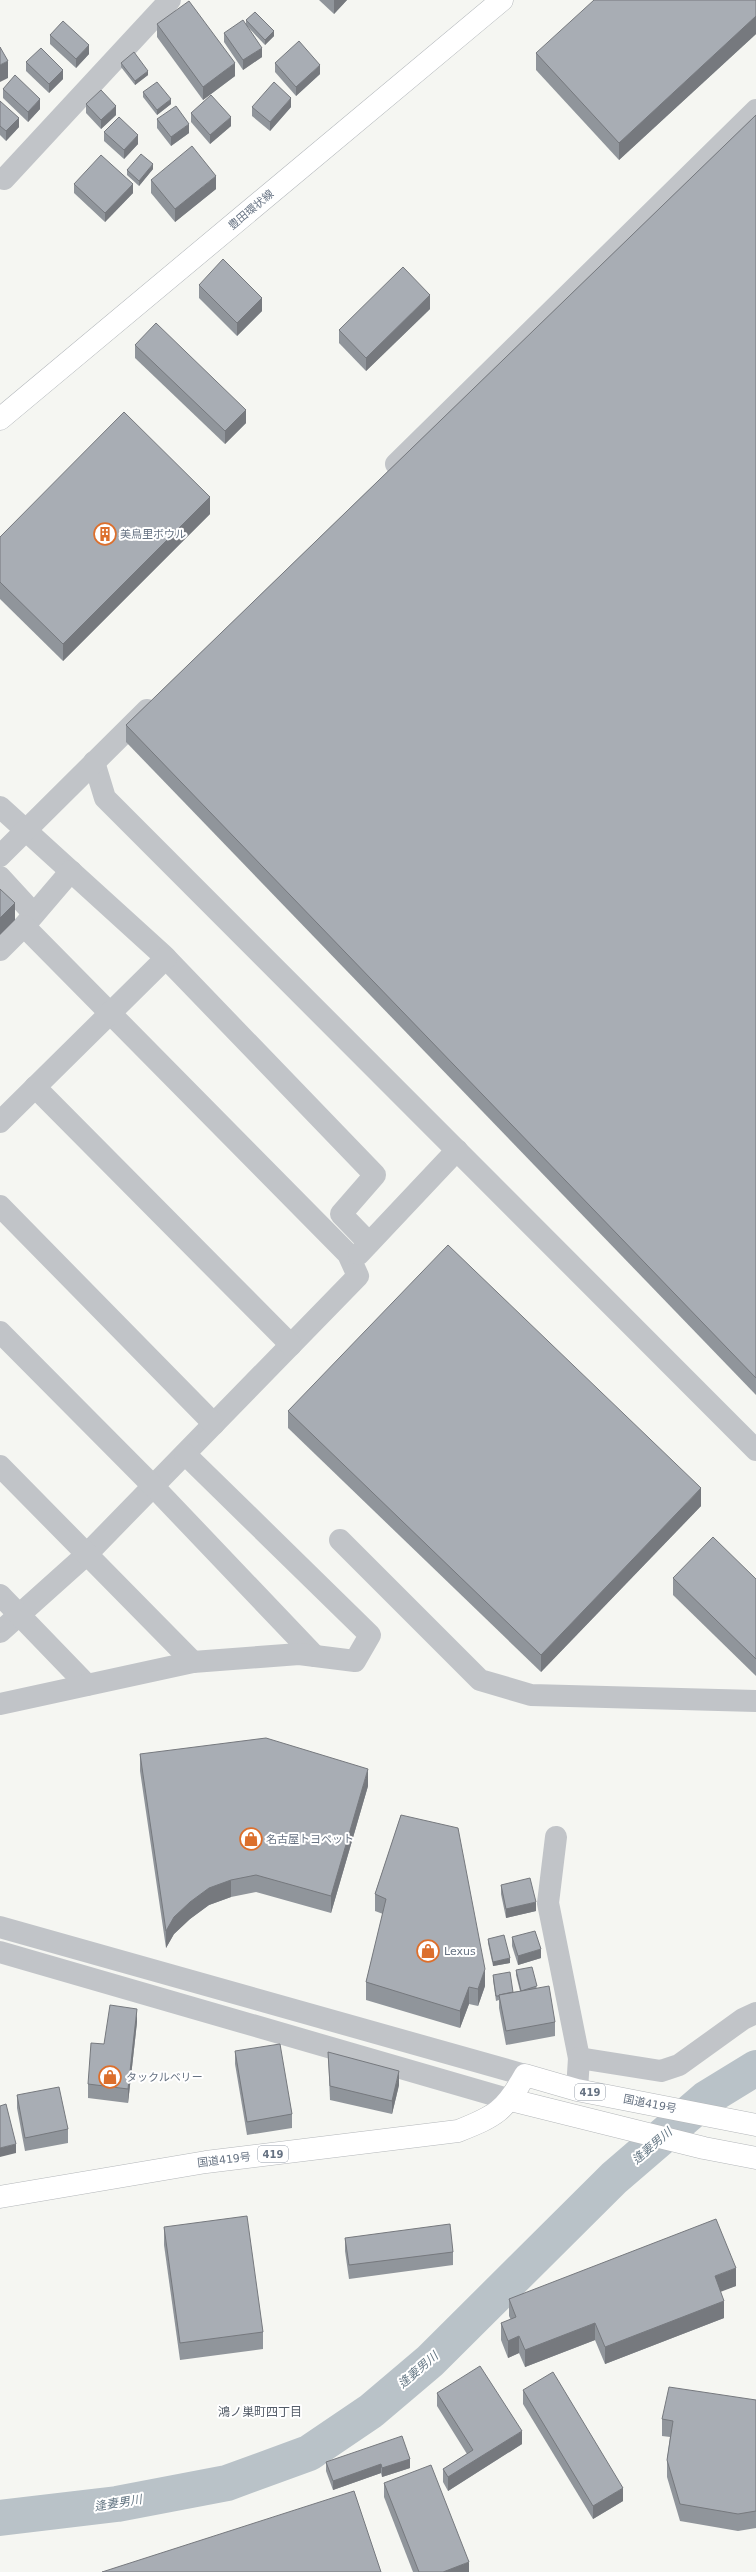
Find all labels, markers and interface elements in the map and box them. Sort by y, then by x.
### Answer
street label: 豊田環状線 [226,187,276,233]
building icon: 美鳥里ボウル [92,521,118,547]
place label: 美鳥里ボウル [120,528,186,541]
shop icon: 名古屋トヨペット [238,1826,264,1852]
place label: 名古屋トヨペット [266,1833,354,1846]
shop icon: Lexus [415,1938,441,1964]
place label: Lexus [444,1945,476,1958]
shop icon: タックルベリー [97,2064,123,2090]
place label: タックルベリー [126,2071,203,2084]
road number: 419 [575,2084,605,2100]
street label: 国道419号 [622,2092,678,2116]
water label: 逢妻男川 [629,2124,676,2167]
road number: 419 [258,2146,288,2162]
street label: 国道419号 [196,2150,252,2170]
water label: 逢妻男川 [395,2348,442,2391]
district label: 鴻ノ巣町四丁目 [218,2405,302,2419]
water label: 逢妻男川 [93,2492,145,2514]

